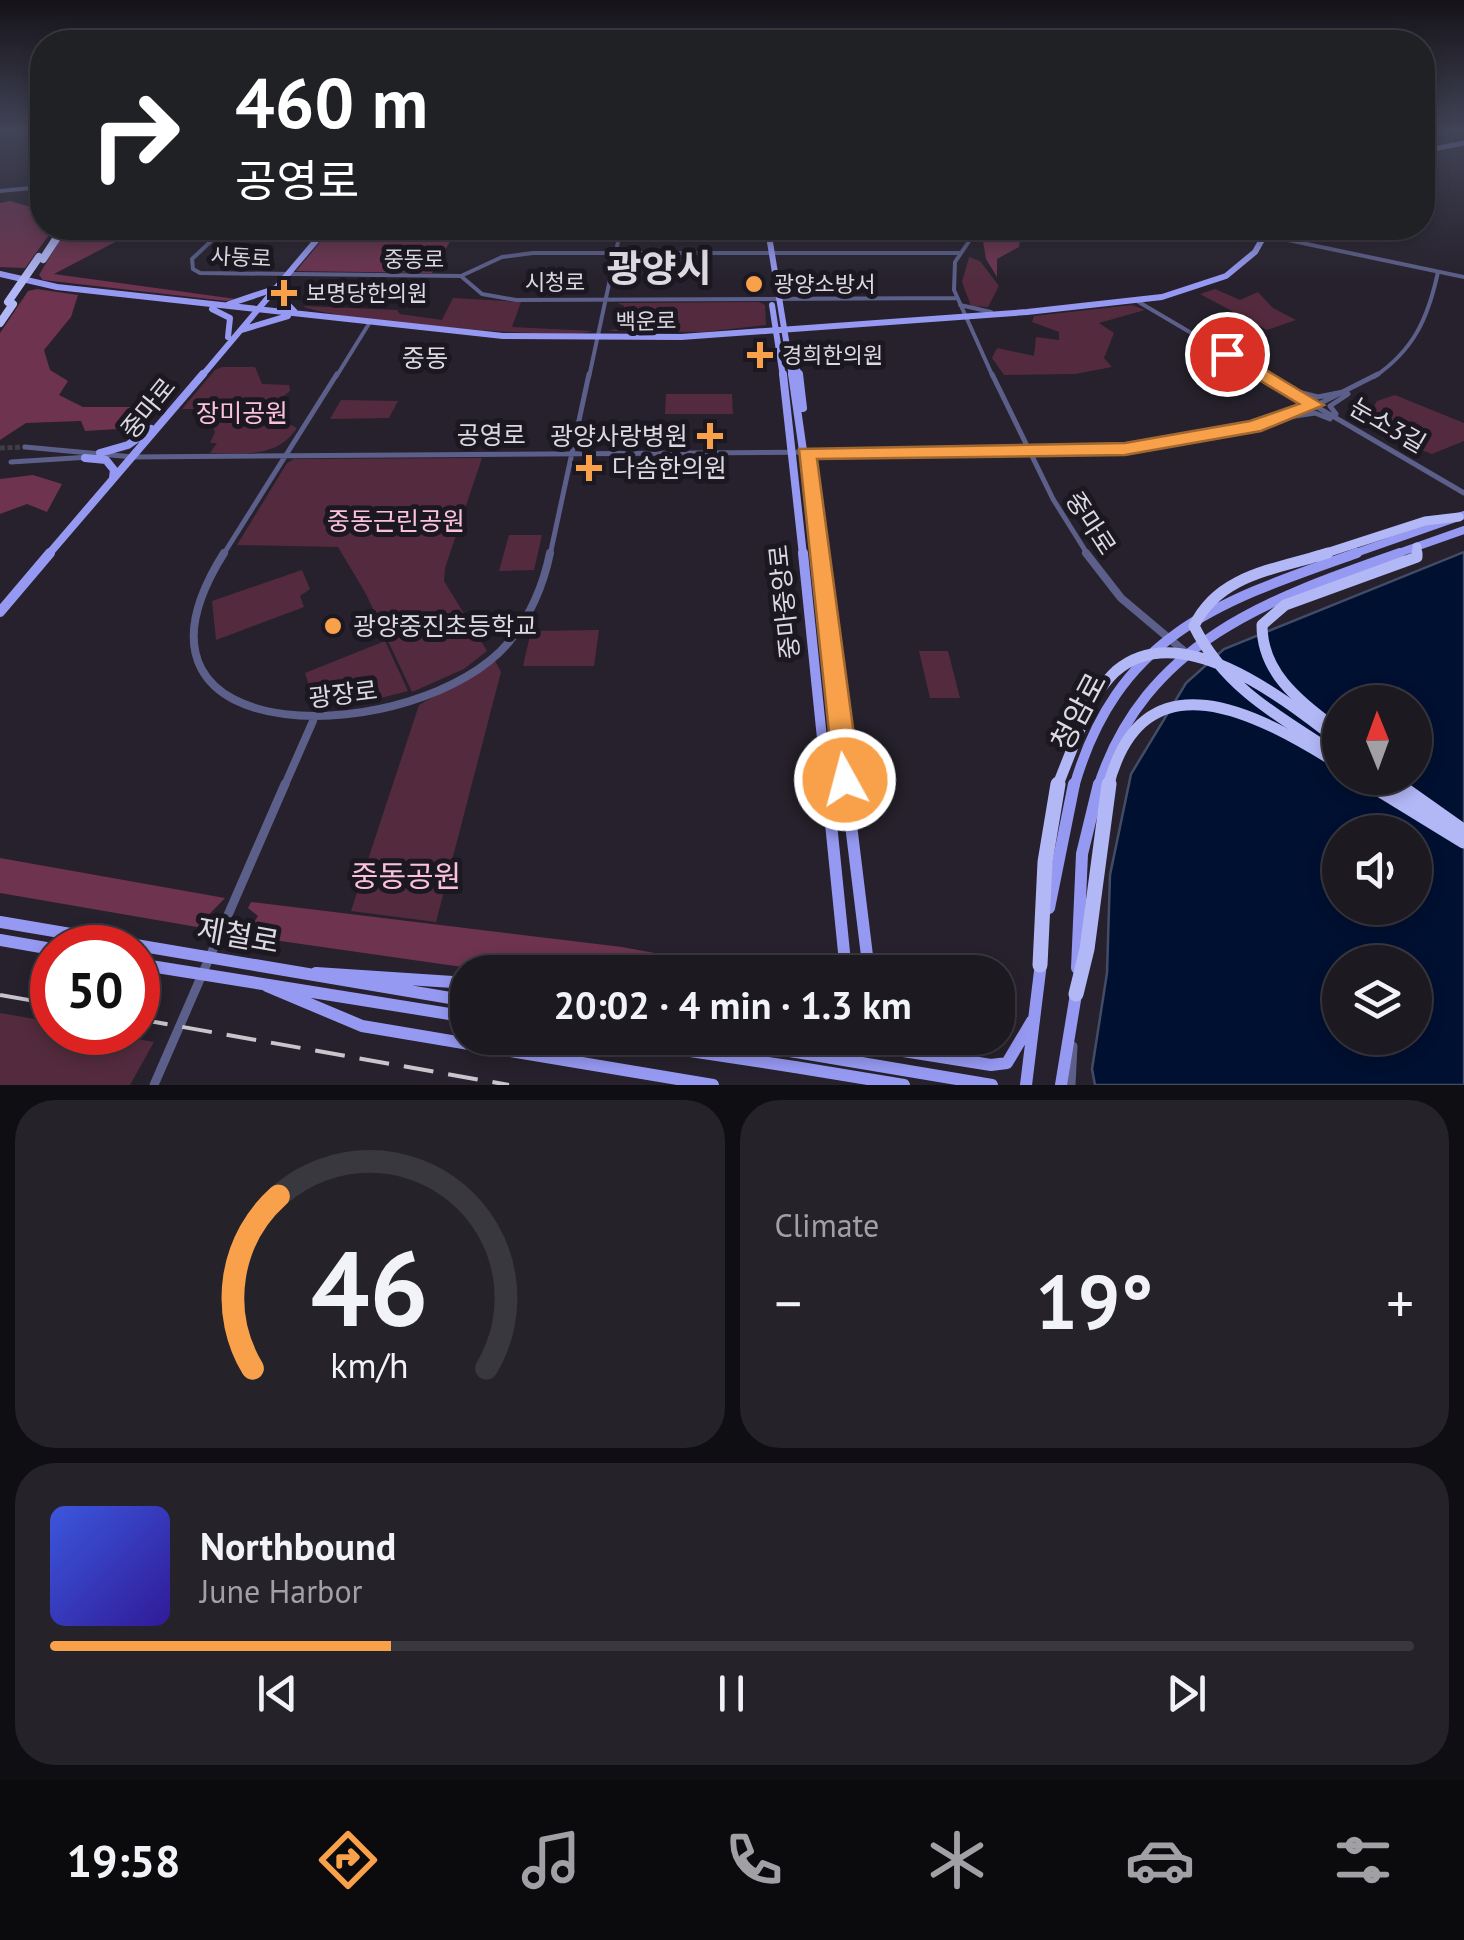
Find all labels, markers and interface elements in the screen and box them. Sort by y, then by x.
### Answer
text: 460 m [235,57,428,147]
icon: right [70,70,200,200]
text: 공영로 [235,151,359,209]
street label: 사동로 [210,241,272,273]
district label: 광양시 [607,243,711,292]
street label: 중동로 [384,245,444,273]
street label: 시청로 [525,268,585,296]
place label: 광양소방서 [774,270,875,298]
marker: 광양소방서 [743,273,765,295]
place label: 보명당한의원 [306,279,427,307]
marker: 보명당한의원 [271,280,297,306]
street label: 백운로 [615,306,677,336]
pin [1185,312,1270,397]
icon: arrive [1200,327,1255,382]
place label: 경희한의원 [782,341,883,369]
district label: 중동 [402,342,448,374]
marker: 경희한의원 [747,342,773,368]
street label: 중마로 [114,371,182,445]
street label: 눈소3길 [1344,390,1432,460]
park label: 장미공원 [196,397,288,429]
street label: 공영로 [456,419,526,451]
place label: 광양사랑병원 [550,420,688,452]
marker: 광양사랑병원 [697,423,723,449]
place label: 다솜한의원 [612,452,727,484]
marker: 다솜한의원 [576,455,602,481]
street label: 중마로 [1059,485,1123,561]
park label: 중동근린공원 [327,505,465,537]
street label: 중마중앙로 [762,543,806,661]
place label: 광양중진초등학교 [353,610,537,642]
marker: 광양중진초등학교 [322,615,344,637]
street label: 청암로 [1041,666,1114,757]
street label: 광장로 [307,674,379,714]
north arrow [1322,685,1432,795]
map controls [1322,685,1432,1055]
position arrow [793,728,897,832]
button: sound [1322,815,1432,925]
park label: 중동공원 [351,856,461,895]
street label: 제철로 [194,908,282,961]
speed limit sign: 50 [30,925,160,1055]
button: layers [1322,945,1432,1055]
text: 20:02 · 4 min · 1.3 km [553,980,912,1029]
text: Climate [775,1204,879,1246]
text: 46 [311,1220,429,1355]
text: 19° [1035,1253,1153,1350]
text: − [775,1267,802,1338]
text: + [1386,1267,1414,1338]
text: km/h [331,1342,409,1388]
text: Northbound [200,1521,396,1570]
text: June Harbor [200,1570,362,1612]
icon: previous [250,1666,305,1721]
icon: pause [704,1666,759,1721]
icon: next [1159,1666,1214,1721]
icon: directions [313,1825,383,1895]
icon: music [516,1825,586,1895]
icon: phone [719,1825,789,1895]
icon: climate [922,1825,992,1895]
icon: car [1125,1825,1195,1895]
icon: filters [1328,1825,1398,1895]
text: 19:58 [66,1831,181,1889]

